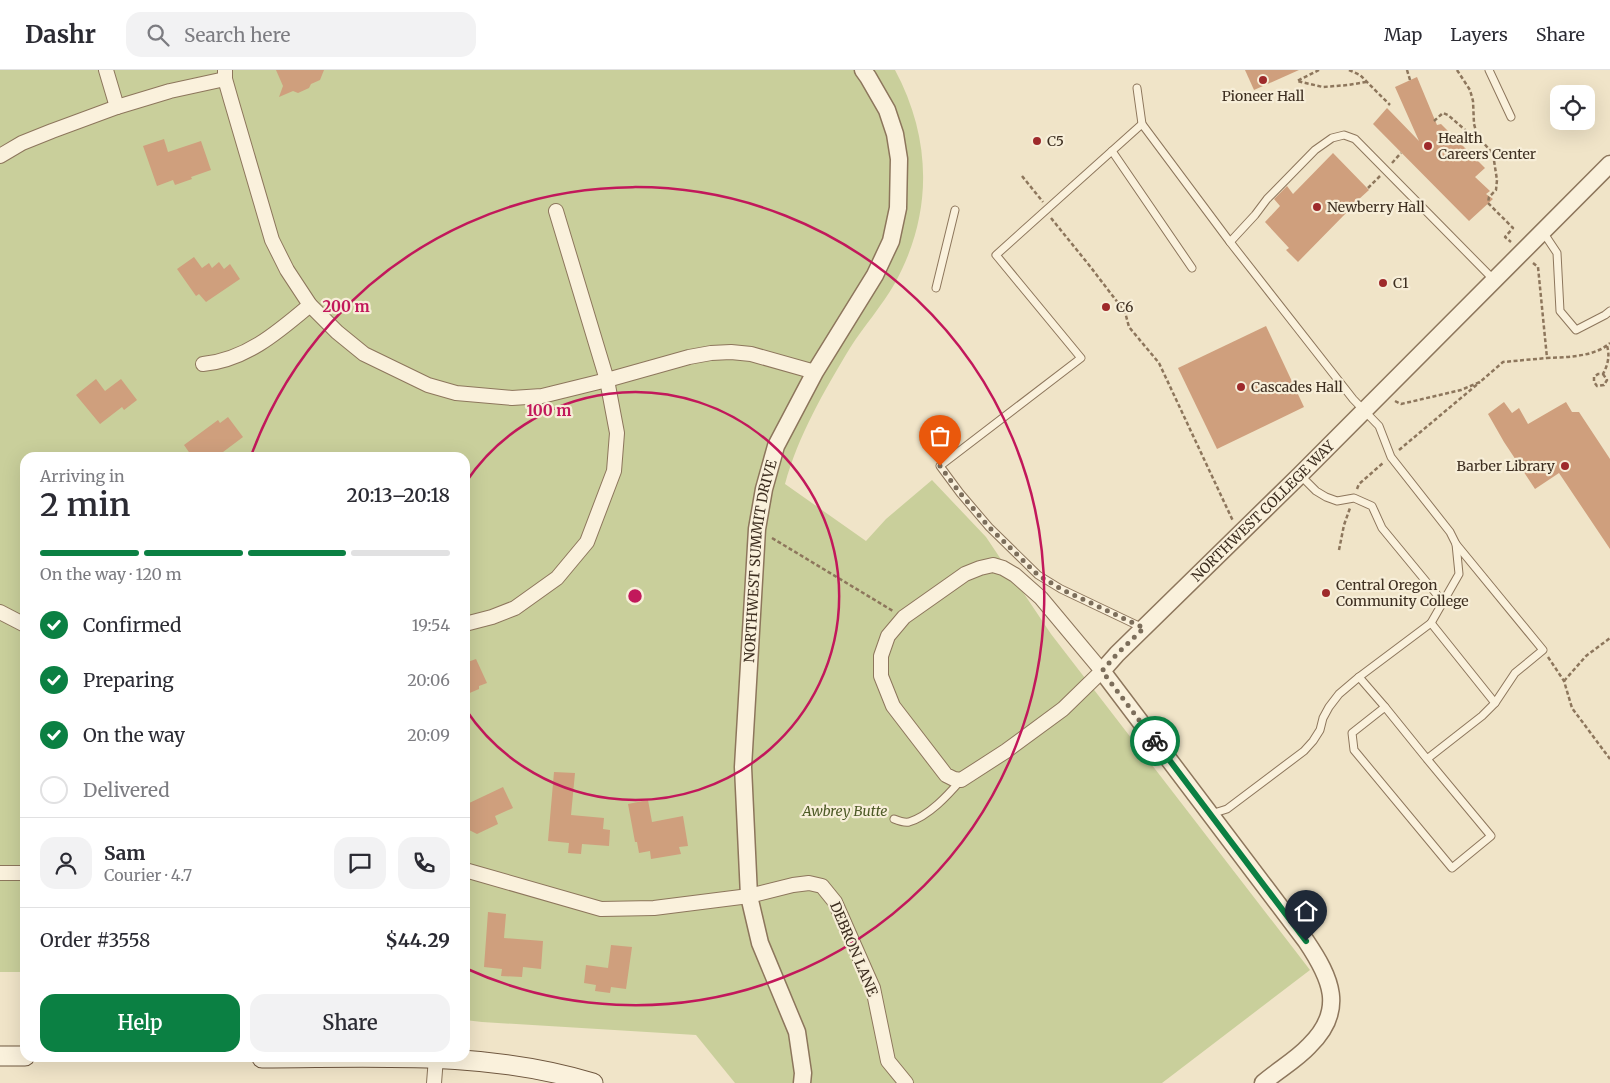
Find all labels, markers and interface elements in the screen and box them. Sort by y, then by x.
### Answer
search box [126,12,476,57]
text: Dashr [25,19,96,50]
icon: search [144,21,172,49]
text: Search here [184,23,290,47]
text: Map [1384,23,1422,46]
text: Layers [1450,23,1508,46]
text: Share [1536,23,1585,46]
marker: Pioneer Hall [1257,74,1269,86]
map controls [1550,85,1595,130]
button: locate [1550,85,1595,130]
place label: Pioneer Hall [1222,87,1305,105]
place label: Health Careers Center [1438,129,1536,163]
place label: C5 [1047,132,1064,150]
marker: C5 [1031,135,1043,147]
marker: Health Careers Center [1422,140,1434,152]
place label: Newberry Hall [1327,198,1425,216]
marker: Newberry Hall [1311,201,1323,213]
place label: C1 [1393,274,1409,292]
marker: C1 [1377,277,1389,289]
text: 200 m [322,297,370,316]
place label: C6 [1116,298,1133,316]
marker: C6 [1100,301,1112,313]
place label: Cascades Hall [1251,378,1344,396]
marker: Cascades Hall [1235,381,1247,393]
text: 100 m [527,401,571,420]
pin [919,415,961,466]
icon: bag [926,422,954,450]
street label: NORTHWEST COLLEGE WAY [1187,436,1339,585]
place label: Barber Library [1456,457,1556,475]
street label: NORTHWEST SUMMIT DRIVE [740,458,781,663]
marker: Barber Library [1559,460,1571,472]
text: Arriving in [40,466,125,486]
text: 20:13–20:18 [347,483,450,507]
text: 2 min [40,485,130,525]
text: On the way · 120 m [40,564,182,584]
place label: Central Oregon Community College [1336,576,1469,610]
centre of rings [626,587,644,605]
marker: Central Oregon Community College [1320,587,1332,599]
icon: check [40,611,68,639]
text: Confirmed [83,613,181,637]
text: 19:54 [412,615,450,635]
icon: check [40,666,68,694]
text: Preparing [83,668,174,692]
text: 20:06 [407,670,450,690]
courier [1130,716,1180,766]
icon: check [40,721,68,749]
text: On the way [83,723,185,747]
text: 20:09 [407,725,450,745]
icon: bike [1141,727,1169,755]
text: Delivered [83,778,170,802]
park label: Awbrey Butte [802,802,887,820]
button: person [40,837,92,889]
button: chat [334,837,386,889]
button: phone [398,837,450,889]
text: Sam [104,841,145,865]
text: Courier · 4.7 [104,865,192,885]
pin [1285,890,1327,941]
icon: home [1292,897,1320,925]
street label: DEBRON LANE [826,899,882,999]
text: Order #3558 [40,928,150,952]
text: $44.29 [385,928,450,952]
button: Help [40,994,240,1052]
button: Share [250,994,450,1052]

